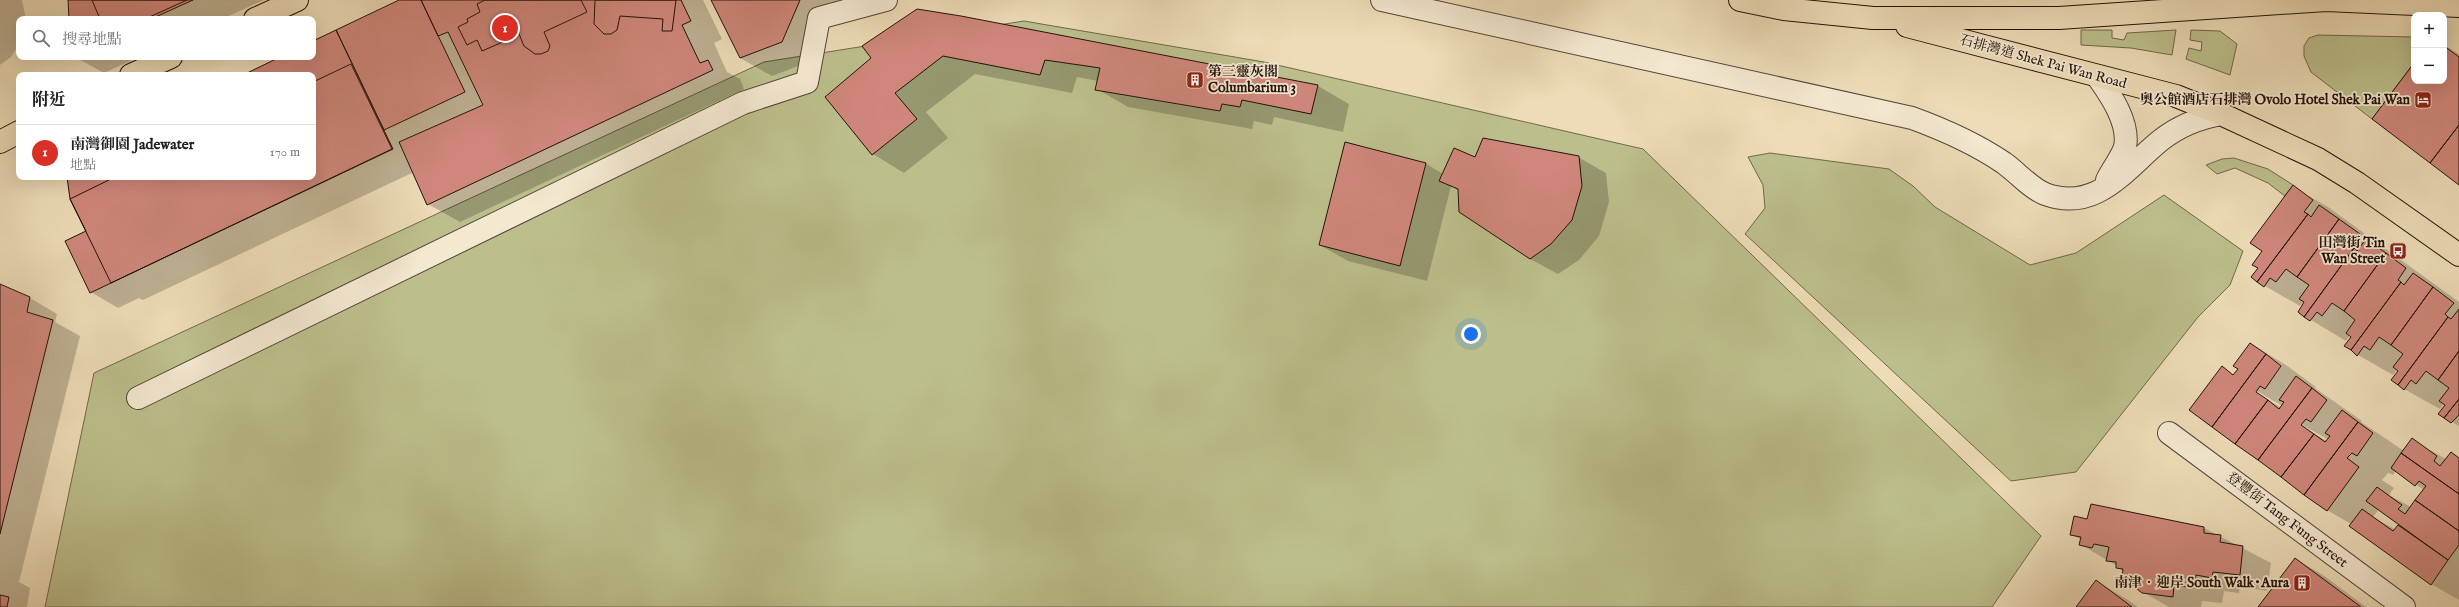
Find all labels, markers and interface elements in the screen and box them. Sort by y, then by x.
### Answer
map controls [2411,12,2447,84]
button: + [2411,12,2447,48]
pin: 1 [492,13,518,43]
search box [16,16,316,60]
icon: search [30,27,52,49]
text: 搜尋地點 [62,30,122,49]
street label: 石排灣道 Shek Pai Wan Road [1958,31,2129,93]
button: − [2411,48,2447,84]
place label: 第三靈灰閣 Columbarium 3 [1208,63,1296,97]
building icon: 第三靈灰閣 Columbarium 3 [1185,70,1205,90]
text: 附近 [32,90,66,111]
hotel icon: 奧公館酒店石排灣 Ovolo Hotel Shek Pai Wan [2413,90,2433,110]
place label: 奧公館酒店石排灣 Ovolo Hotel Shek Pai Wan [2140,91,2411,109]
text: 南灣御園 Jadewater [70,135,194,154]
text: 1 [43,144,47,161]
text: 170 m [270,144,300,161]
text: 地點 [70,157,96,174]
place label: 田灣街 Tin Wan Street [2319,234,2386,268]
bus stop icon: 田灣街 Tin Wan Street [2388,241,2408,261]
your location [1461,324,1481,344]
street label: 登豐街 Tang Fung Street [2223,468,2351,572]
building icon: 南津‧迎岸 South Walk･Aura [2292,573,2312,593]
place label: 南津‧迎岸 South Walk･Aura [2114,574,2290,592]

